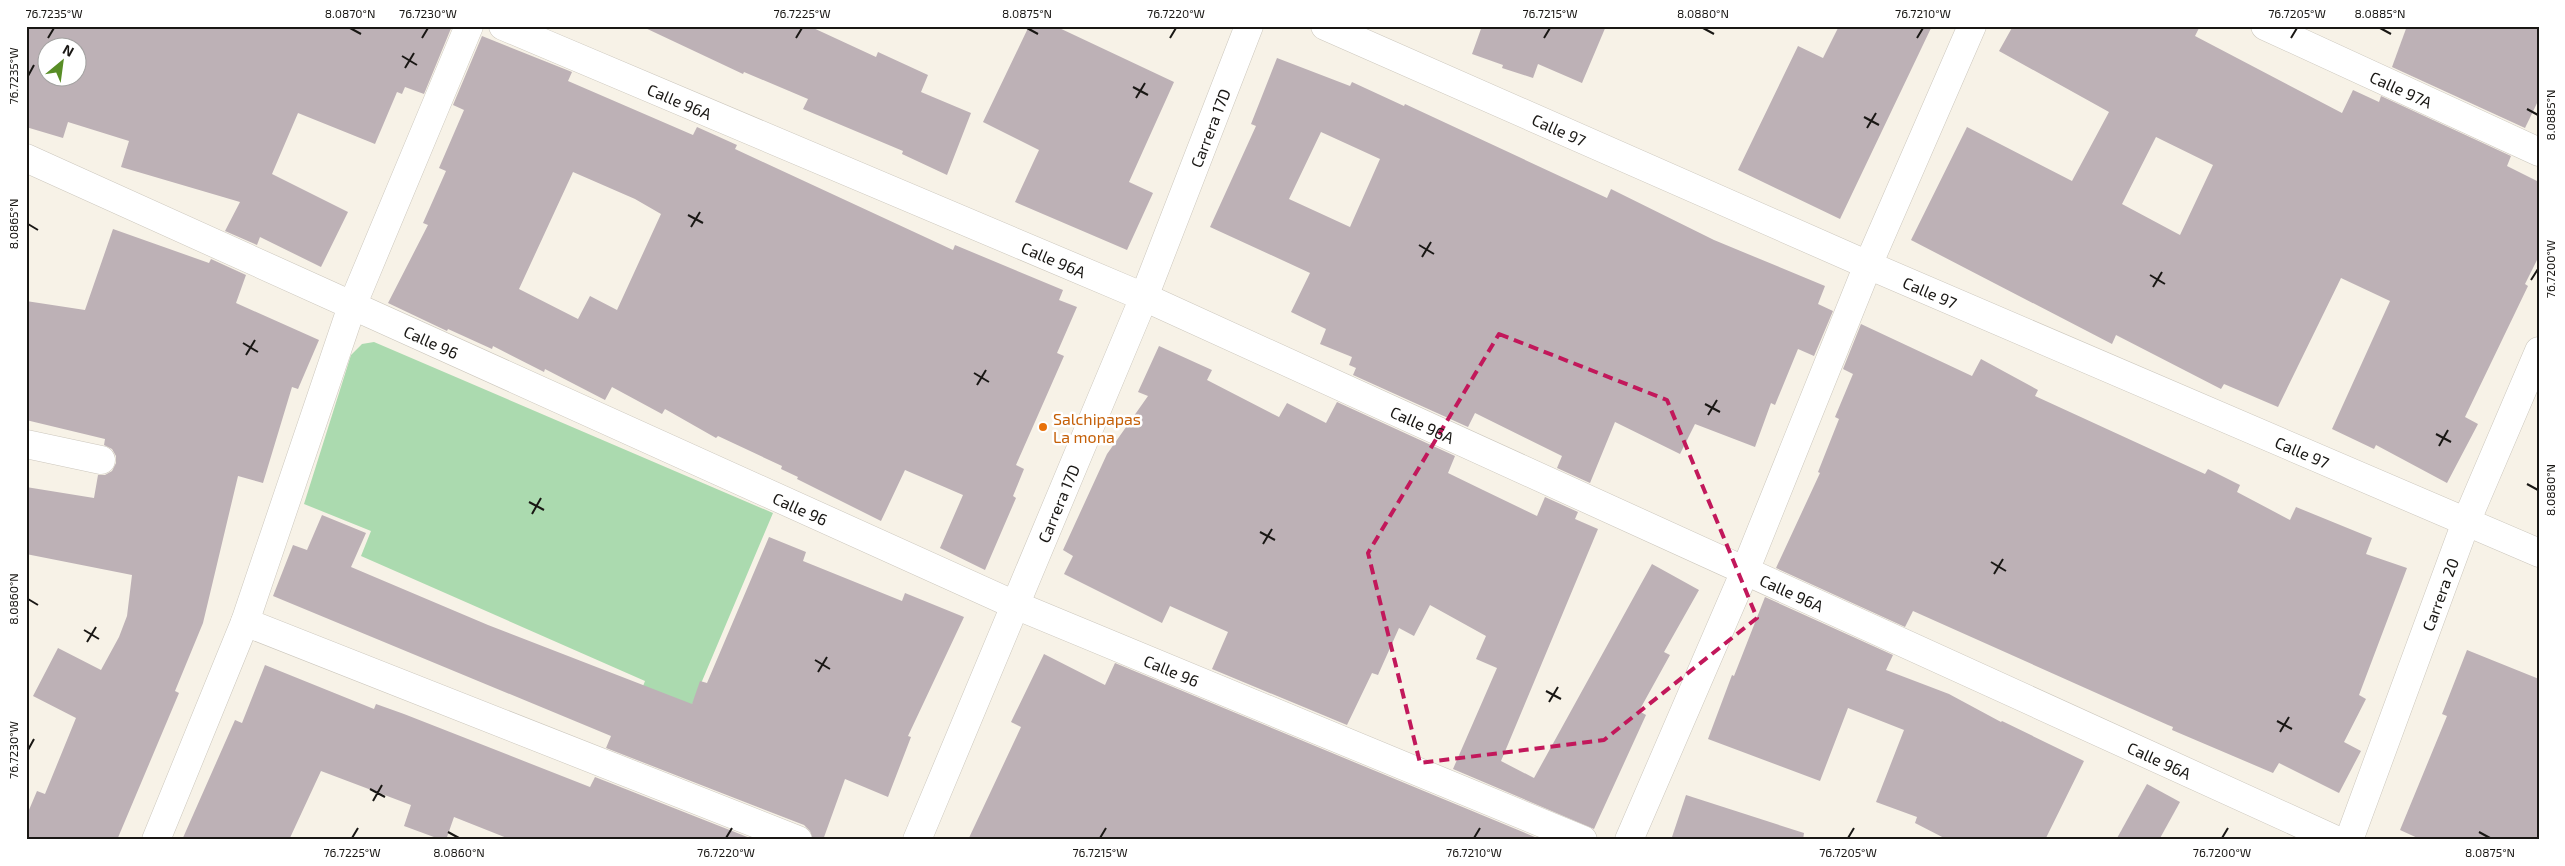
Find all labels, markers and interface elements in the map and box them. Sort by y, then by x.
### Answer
text: 76.7235°W [25,6,83,20]
text: 8.0870°N [325,6,375,20]
text: 76.7230°W [399,6,457,20]
text: 76.7225°W [773,6,831,20]
text: 8.0875°N [1002,6,1052,20]
text: 76.7220°W [1147,6,1205,20]
text: 76.7215°W [1522,6,1578,20]
text: 8.0880°N [1677,6,1729,20]
text: 76.7210°W [1895,6,1951,20]
text: 76.7205°W [2268,6,2326,20]
text: 8.0885°N [2354,6,2406,20]
north arrow [38,38,88,88]
text: N [60,40,77,60]
text: 76.7235°W [6,47,20,105]
street label: Calle 97A [2367,66,2435,111]
street label: Calle 96A [645,79,715,123]
street label: Carrera 17D [1186,86,1233,170]
text: 8.0885°N [2543,89,2557,141]
street label: Calle 97 [1529,109,1589,149]
text: 8.0865°N [6,199,20,249]
street label: Calle 96A [1019,237,1089,281]
text: 76.7200°W [2543,240,2557,298]
street label: Calle 97 [1900,272,1960,312]
street label: Calle 96 [401,321,462,362]
street label: Calle 96A [1388,401,1457,447]
place label: Salchipapas La mona [1053,409,1141,446]
marker: Salchipapas La mona [1037,421,1049,433]
street label: Calle 97 [2272,431,2332,471]
street label: Carrera 17D [1033,461,1083,545]
text: 8.0880°N [2543,464,2557,516]
street label: Calle 96 [770,487,831,529]
street label: Carrera 20 [2417,555,2462,633]
street label: Calle 96A [1757,569,1827,615]
text: 8.0860°N [6,573,20,625]
street label: Calle 96 [1141,650,1202,690]
text: 76.7230°W [6,721,20,779]
street label: Calle 96A [2125,737,2195,782]
text: 76.7225°W [323,845,381,859]
text: 8.0860°N [433,845,485,859]
text: 76.7220°W [697,845,755,859]
text: 76.7215°W [1072,845,1128,859]
text: 76.7210°W [1446,845,1502,859]
text: 76.7205°W [1819,845,1877,859]
text: 76.7200°W [2193,845,2251,859]
text: 8.0875°N [2465,845,2515,859]

